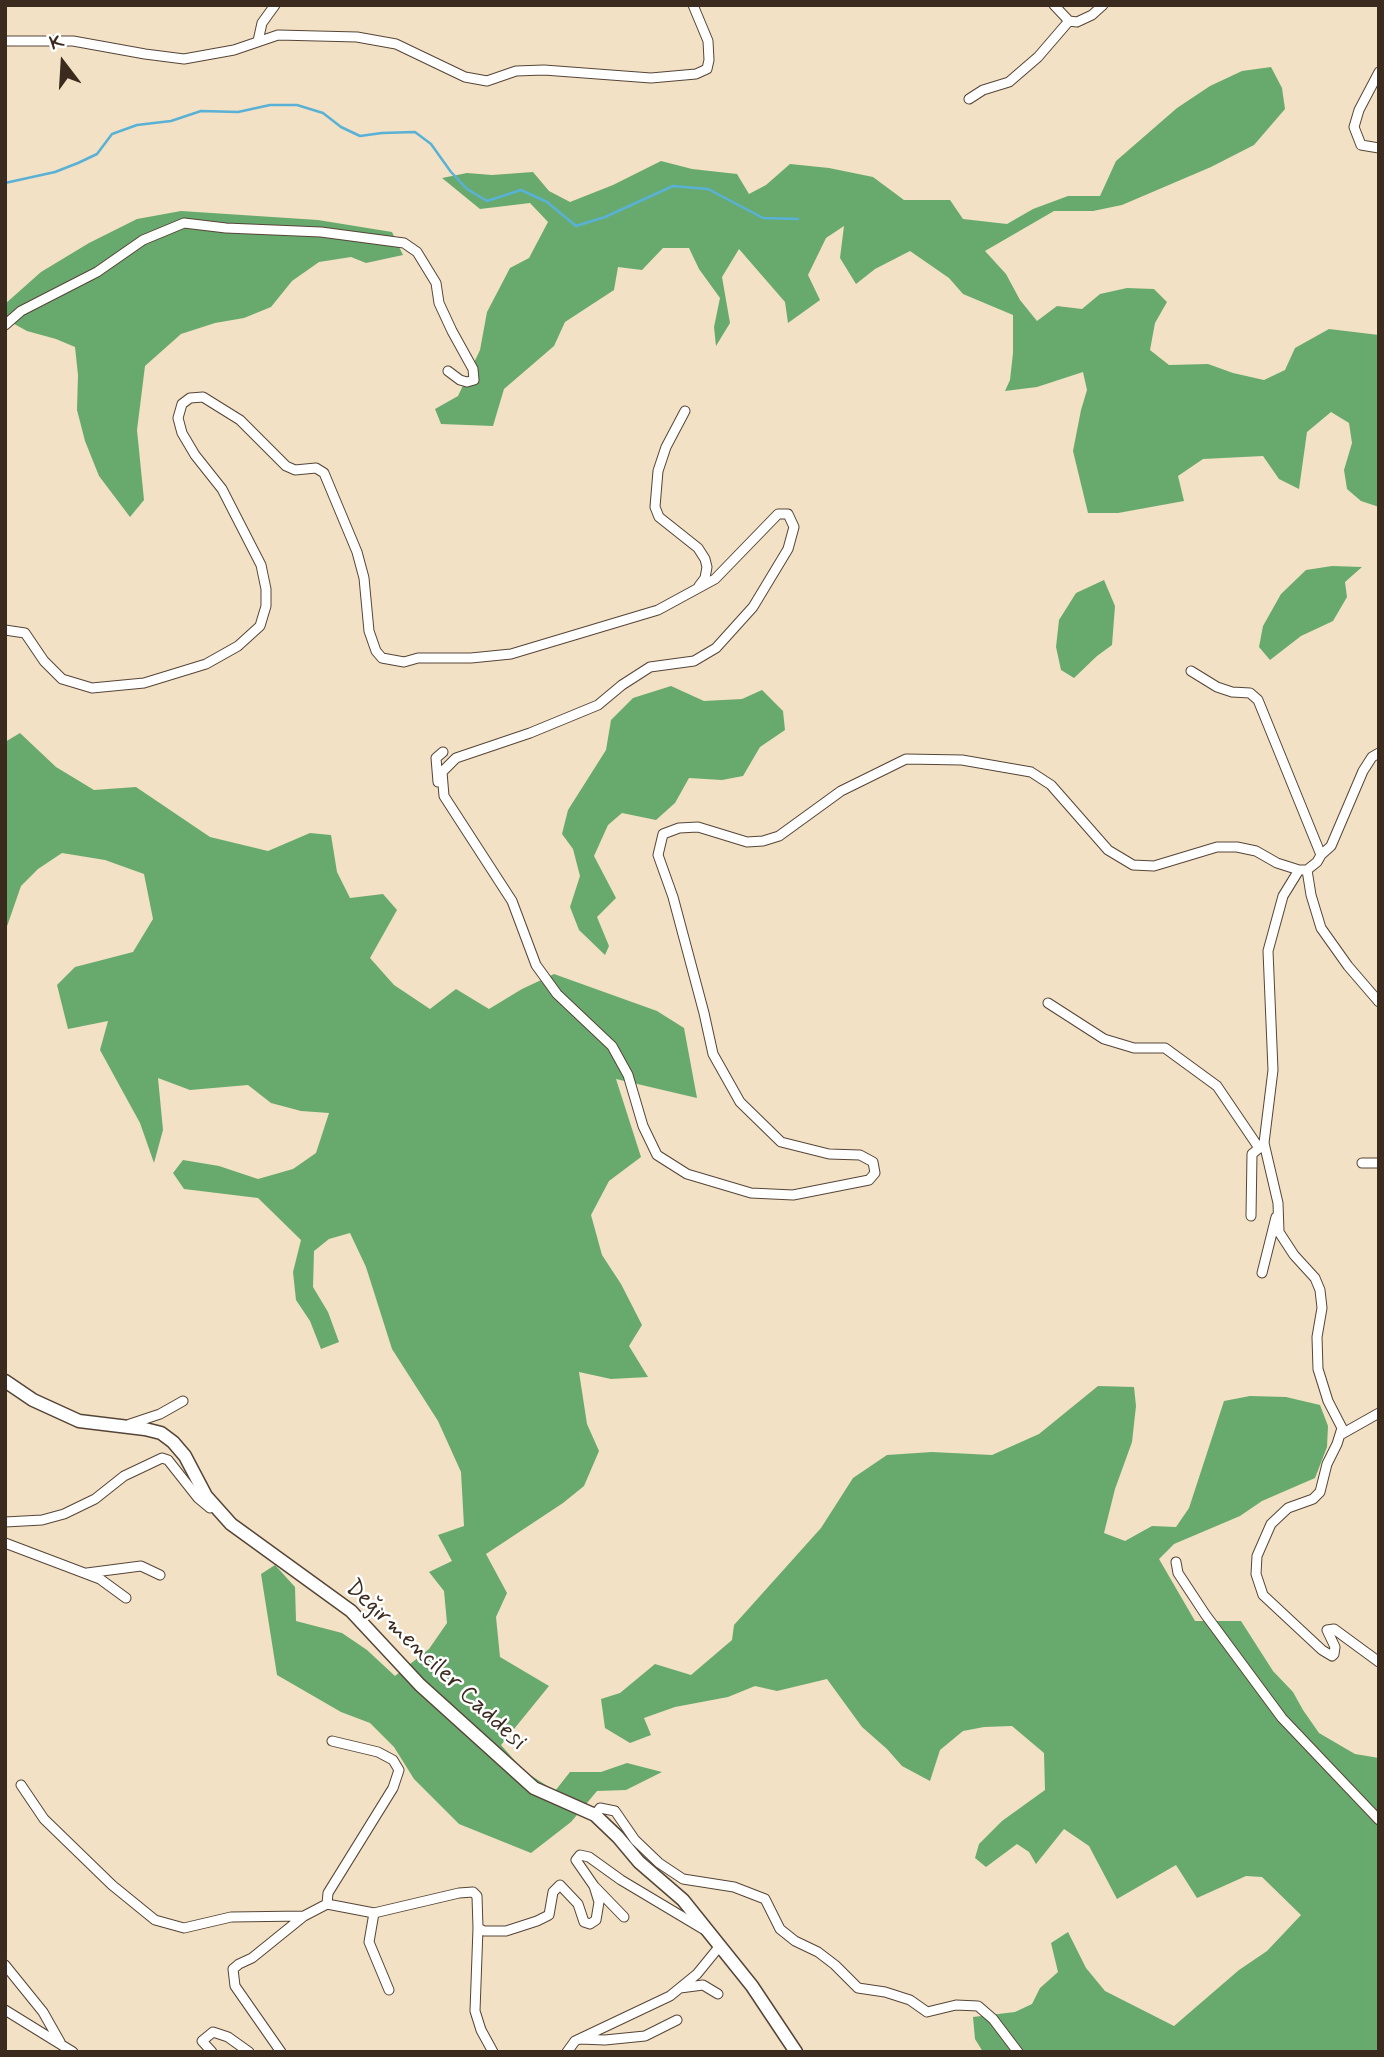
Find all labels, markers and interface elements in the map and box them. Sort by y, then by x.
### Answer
north arrow [28,28,98,98]
text: K [47,29,67,56]
street label: Değirmenciler Caddesi [338,1575,532,1757]

